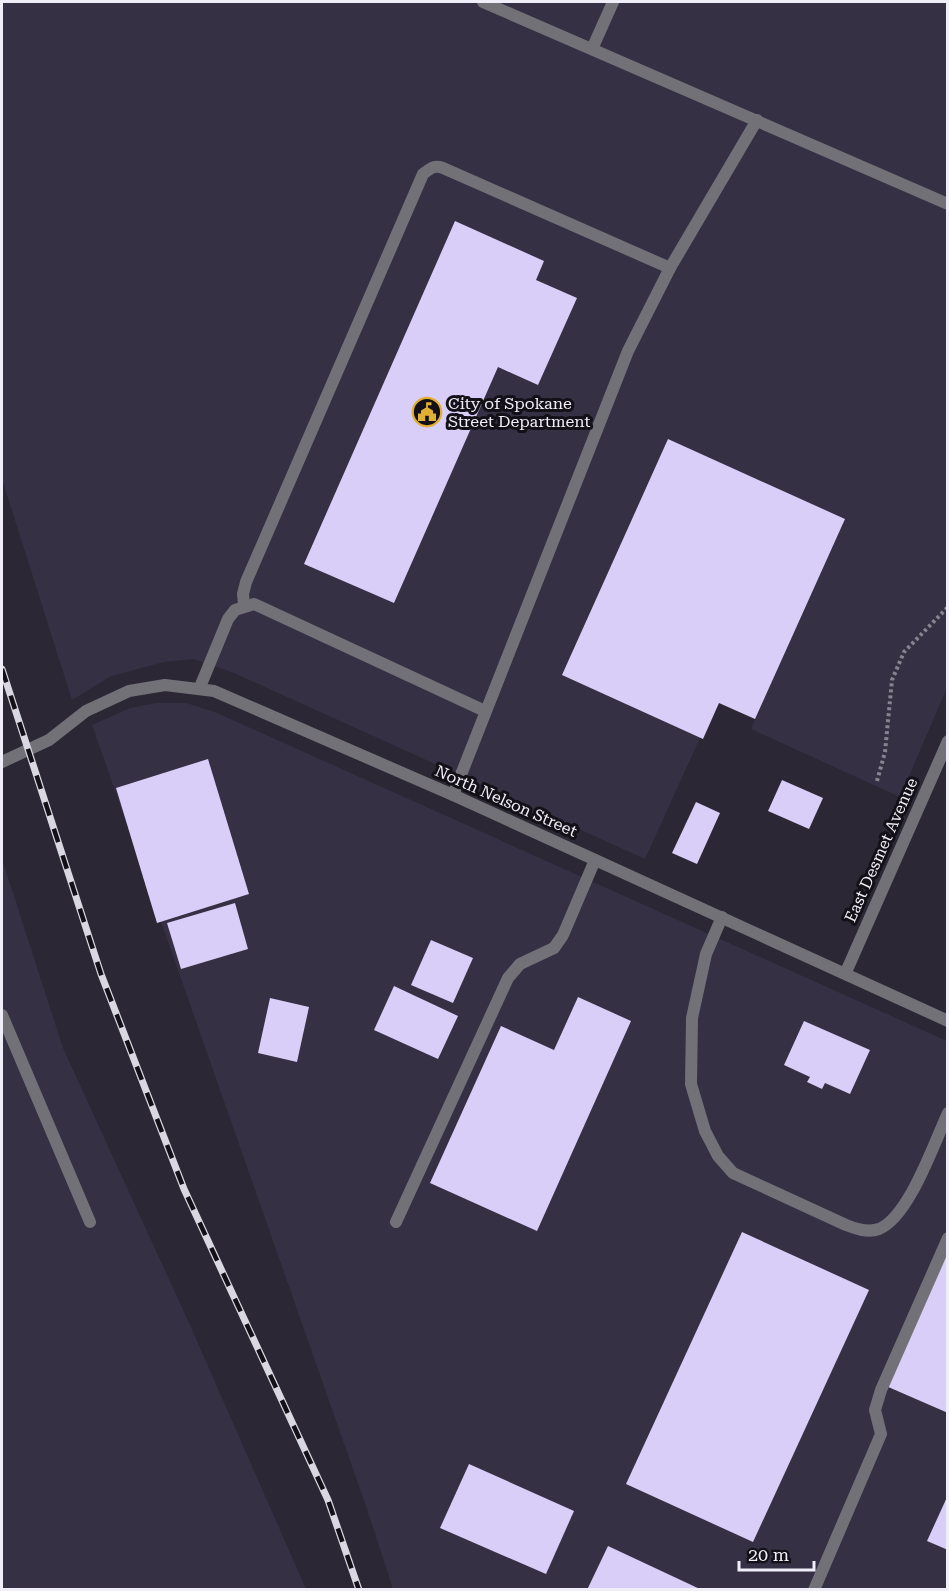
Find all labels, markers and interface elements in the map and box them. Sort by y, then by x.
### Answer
place label: City of Spokane Street Department [448,394,591,431]
public building icon: City of Spokane Street Department [411,396,443,428]
street label: North Nelson Street [432,761,580,841]
street label: East Desmet Avenue [841,775,922,925]
scale bar [739,1534,814,1572]
text: 20 m [748,1544,789,1565]

